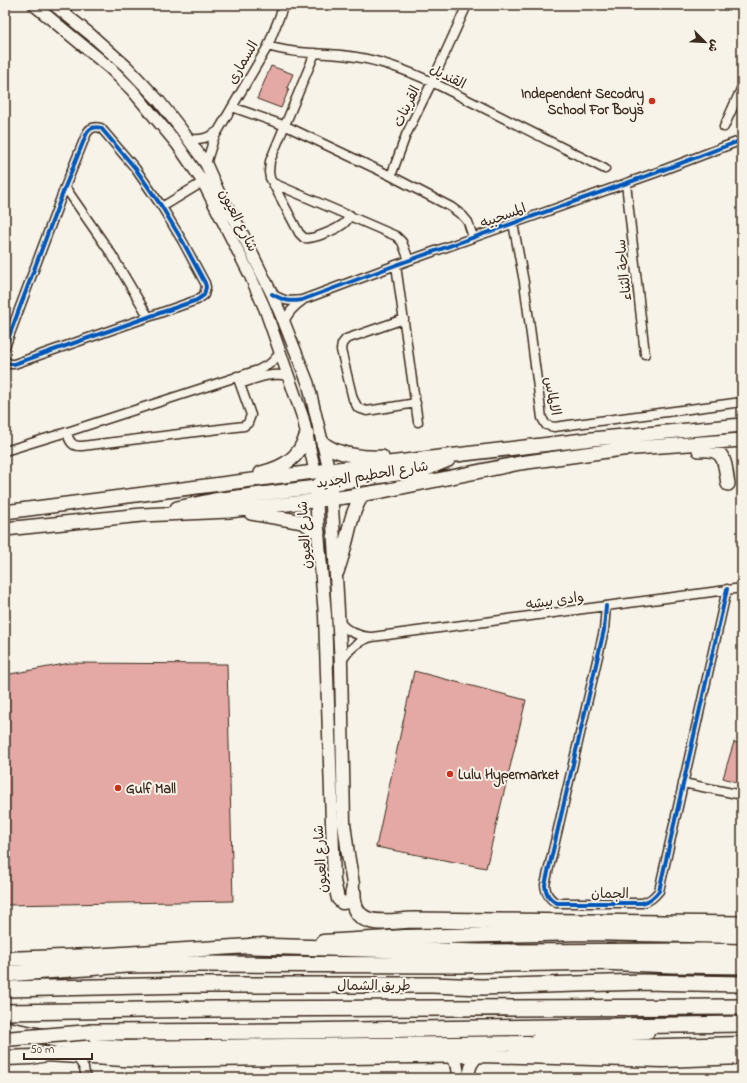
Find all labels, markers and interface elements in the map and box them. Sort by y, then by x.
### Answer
north arrow [685,22,725,62]
street label: السمارى [222,37,264,88]
text: ش [703,37,723,54]
street label: القنديل [425,59,469,95]
street label: القرينات [388,82,426,131]
place label: Independent Secodry School For Boys [521,84,644,123]
marker: Independent Secodry School For Boys [647,96,657,106]
street label: شارع العيون [213,186,262,256]
street label: المسحبيه [478,198,529,234]
street label: ساحة الثناء [611,238,638,302]
street label: الالماس [537,375,566,418]
street label: شارع الحطيم الجديد [315,456,430,495]
street label: شارع العيون [293,500,318,570]
street label: وادى بيشه [524,587,586,616]
place label: Lulu Hypermarket [458,765,559,788]
marker: Lulu Hypermarket [445,769,455,779]
place label: Gulf Mall [126,779,177,800]
marker: Gulf Mall [113,783,123,793]
street label: شارع العيون [309,824,334,894]
street label: الجمان [591,884,629,905]
street label: طريق الشمال [337,976,411,997]
scale bar [24,1035,92,1061]
text: 50 m [30,1041,54,1059]

